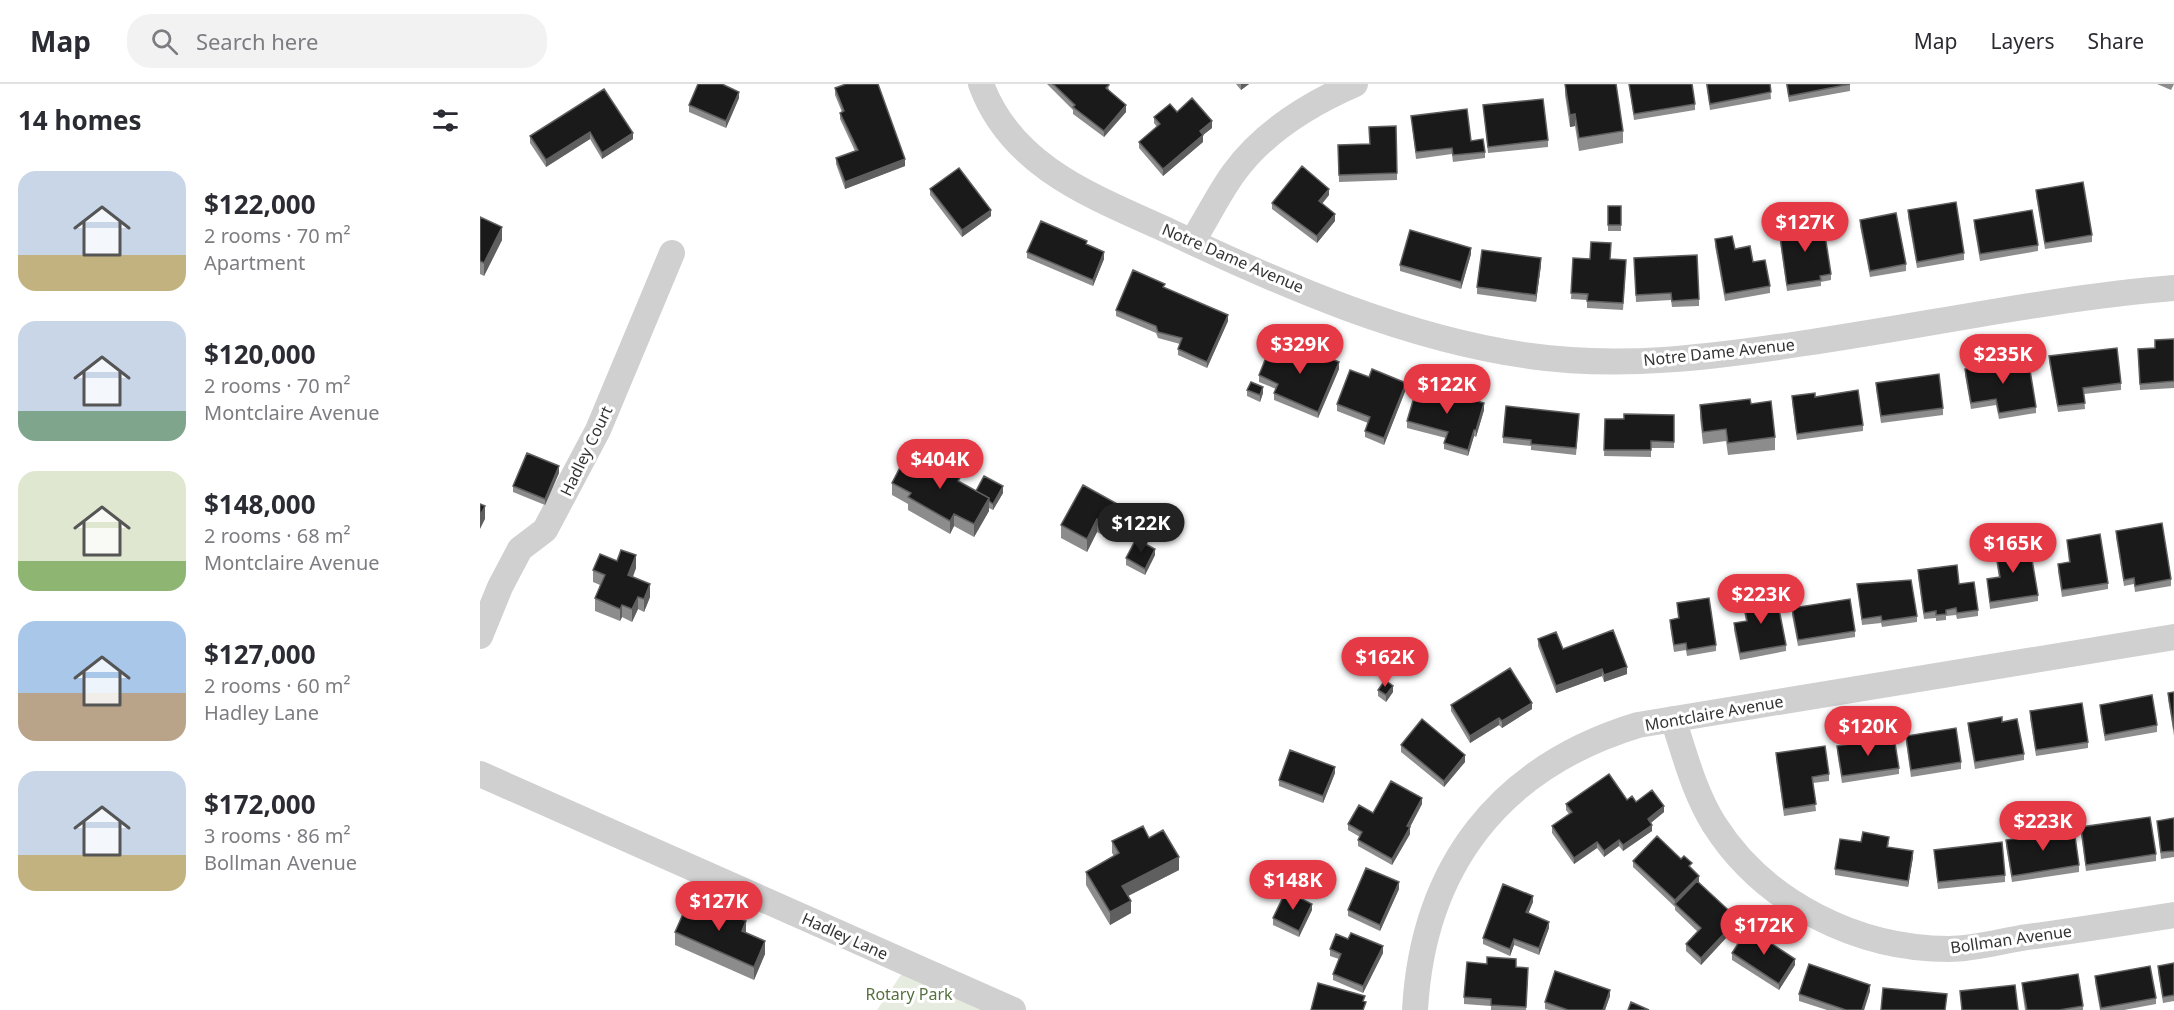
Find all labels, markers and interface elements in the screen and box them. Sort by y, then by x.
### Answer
search box [127,14,547,68]
text: Map [30,22,91,60]
icon: search [148,25,181,58]
text: Search here [196,26,318,56]
text: Map [1914,27,1958,55]
text: Layers [1991,27,2055,55]
text: Share [2088,27,2144,55]
text: 14 homes [18,102,142,138]
icon: filters [429,104,462,137]
text: $122,000 [204,186,316,222]
icon: home [66,195,138,267]
pin: $127K [1763,202,1847,253]
text: $127K [1775,208,1835,235]
street label: Notre Dame Avenue [1159,218,1307,298]
text: 2 rooms · 70 m² [204,222,351,249]
text: Apartment [204,249,305,276]
pin: $329K [1258,324,1342,375]
text: $329K [1270,330,1330,357]
street label: Notre Dame Avenue [1642,333,1796,371]
pin: $235K [1961,334,2045,385]
text: $120,000 [204,336,316,372]
text: $235K [1973,340,2033,367]
icon: home [66,345,138,417]
pin: $122K [1405,364,1489,415]
text: $122K [1417,370,1477,397]
text: 2 rooms · 70 m² [204,372,351,399]
text: Montclaire Avenue [204,399,380,426]
street label: Hadley Court [555,402,617,500]
pin: $404K [898,439,982,490]
text: $404K [910,445,970,472]
text: $148,000 [204,486,316,522]
icon: home [66,495,138,567]
pin: $122K [1099,503,1183,554]
text: $122K [1111,509,1171,536]
text: 2 rooms · 68 m² [204,522,351,549]
pin: $165K [1971,523,2055,574]
text: $165K [1983,529,2043,556]
text: Montclaire Avenue [204,549,380,576]
pin: $223K [1719,574,1803,625]
text: $223K [1731,580,1791,607]
text: $127,000 [204,636,316,672]
pin: $162K [1343,637,1427,688]
text: $162K [1355,643,1415,670]
icon: home [66,645,138,717]
text: 2 rooms · 60 m² [204,672,351,699]
street label: Montclaire Avenue [1643,690,1785,736]
text: Hadley Lane [204,699,319,726]
pin: $120K [1826,706,1910,757]
text: $120K [1838,712,1898,739]
text: $172,000 [204,786,316,822]
icon: home [66,795,138,867]
pin: $223K [2001,801,2085,852]
text: $223K [2013,807,2073,834]
text: 3 rooms · 86 m² [204,822,351,849]
text: Bollman Avenue [204,849,357,876]
pin: $148K [1251,860,1335,911]
text: $148K [1263,866,1323,893]
pin: $127K [677,881,761,932]
text: $127K [689,887,749,914]
pin: $172K [1722,905,1806,956]
street label: Hadley Lane [798,907,892,965]
text: $172K [1734,911,1794,938]
street label: Bollman Avenue [1949,920,2073,958]
park label: Rotary Park [865,983,953,1005]

